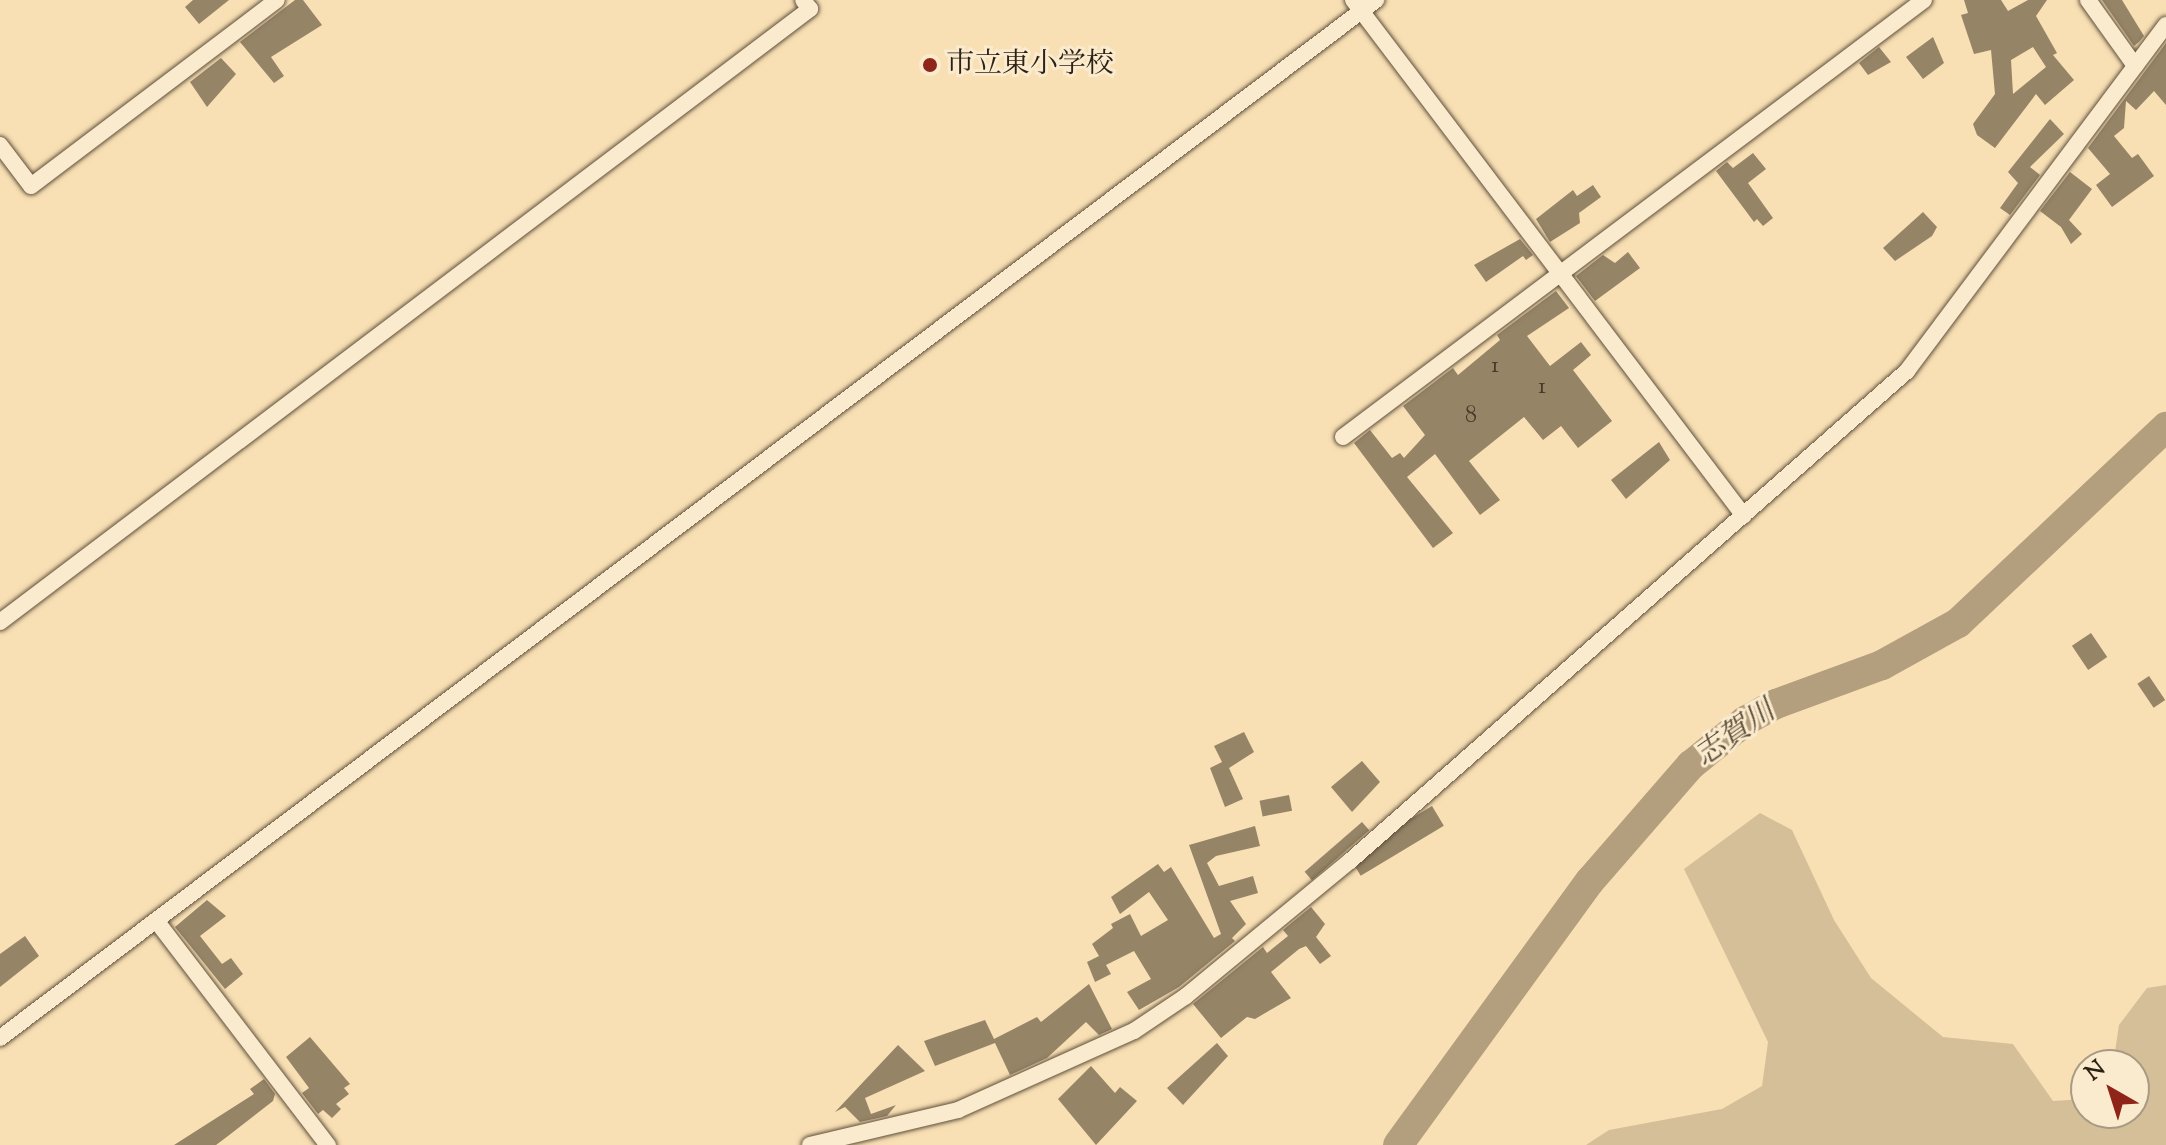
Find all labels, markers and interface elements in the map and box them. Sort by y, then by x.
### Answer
place label: 市立東小学校 [946,48,1114,82]
marker: 市立東小学校 [921,56,939,74]
house number: 1 [1491,353,1499,381]
house number: 1 [1538,374,1546,402]
house number: 8 [1465,403,1477,431]
water label: 志賀川 [1689,694,1783,776]
north arrow [2070,1049,2150,1129]
text: N [2079,1054,2113,1090]

